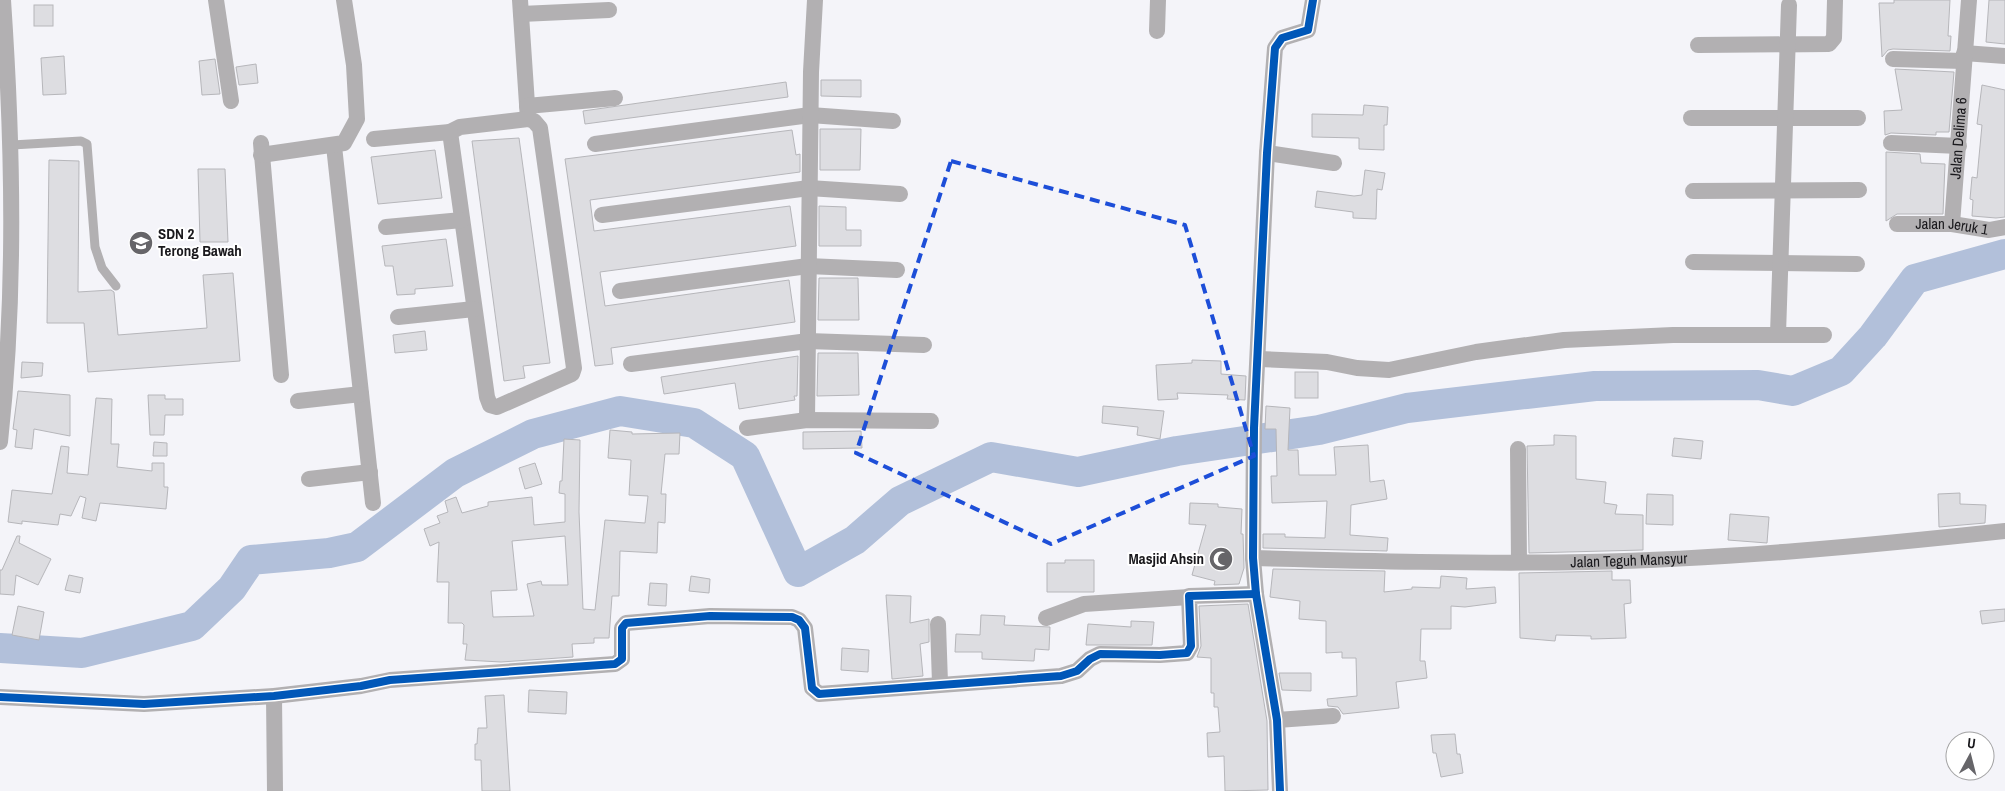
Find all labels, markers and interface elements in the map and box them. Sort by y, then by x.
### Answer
street label: Jalan Delima 6 [1944,96,1972,180]
street label: Jalan Jeruk 1 [1915,213,1990,240]
place label: SDN 2 Terong Bawah [158,223,242,261]
school or university icon: SDN 2 Terong Bawah [128,230,154,256]
mosque icon: Masjid Ahsin [1208,546,1234,572]
street label: Jalan Teguh Mansyur [1570,547,1688,572]
place label: Masjid Ahsin [1129,548,1204,569]
north arrow [1945,731,1995,781]
text: U [1966,734,1977,753]

